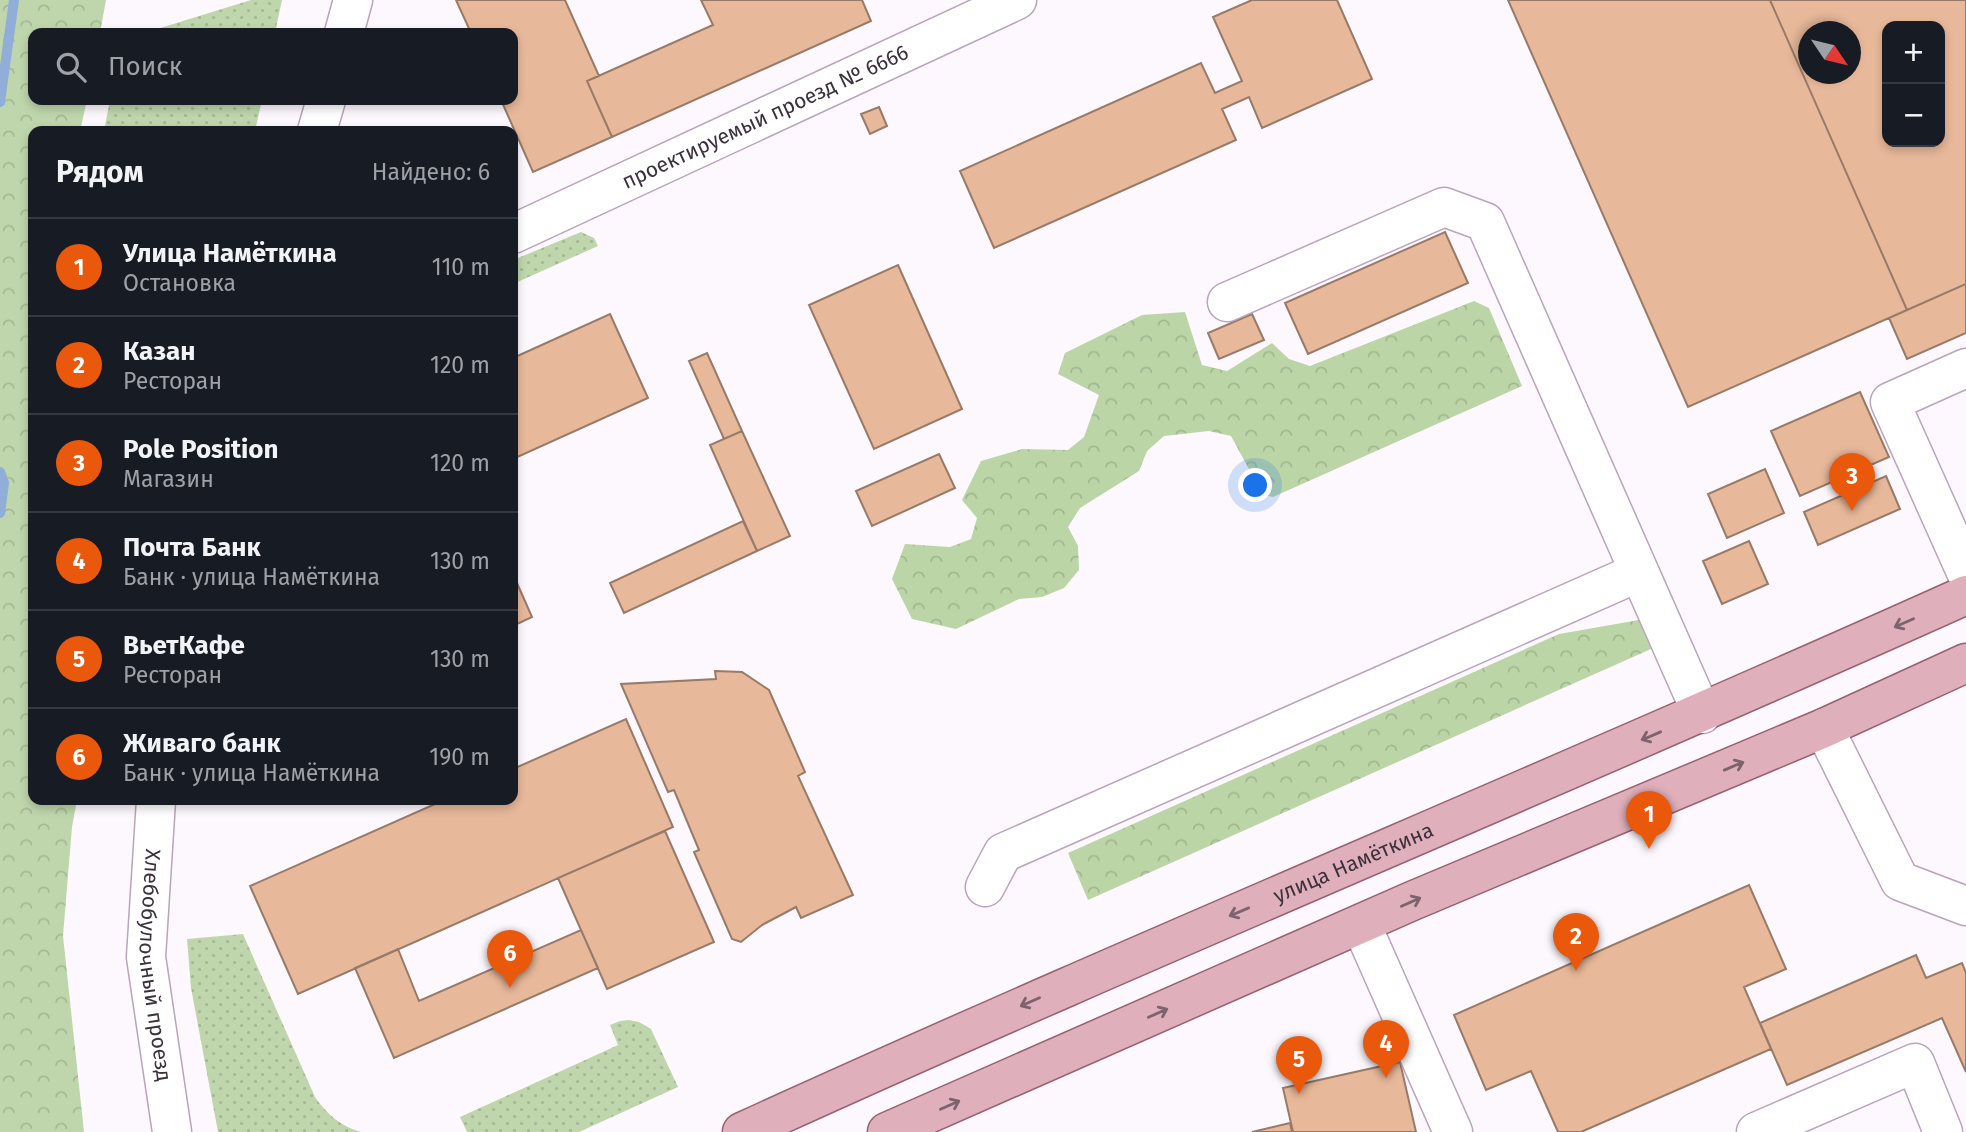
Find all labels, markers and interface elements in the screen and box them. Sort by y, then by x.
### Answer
north arrow [1798,21,1861,84]
map controls [1882,21,1945,147]
button: + [1882,21,1945,84]
search box [28,28,518,105]
street label: проектируемый проезд № 6666 [618,39,913,195]
icon: search [52,48,90,86]
text: Поиск [108,51,182,82]
button: − [1882,84,1945,147]
text: Рядом [56,154,144,190]
text: Найдено: 6 [372,158,490,186]
text: Улица Намёткина [123,238,337,269]
text: 1 [74,253,84,281]
text: 110 m [432,253,490,281]
text: Остановка [123,269,236,297]
text: Казан [123,336,195,367]
text: 2 [73,351,85,379]
text: 120 m [430,351,490,379]
text: Ресторан [123,367,222,395]
text: Pole Position [123,434,279,465]
text: 3 [73,449,85,477]
text: 120 m [430,449,490,477]
pin: 3 [1829,453,1875,511]
text: Магазин [123,465,214,493]
your location [1238,468,1272,502]
text: Почта Банк [123,532,261,563]
text: 4 [73,547,86,575]
text: 130 m [430,547,490,575]
text: Банк · улица Намёткина [123,563,380,591]
one-way arrow [1894,617,1915,630]
text: ВьетКафе [123,630,245,661]
text: 5 [73,645,85,673]
text: 130 m [430,645,490,673]
text: Ресторан [123,661,222,689]
text: Живаго банк [123,728,281,759]
one-way arrow [1641,730,1662,743]
text: 6 [73,743,85,771]
text: 190 m [429,743,490,771]
text: Банк · улица Намёткина [123,759,380,787]
one-way arrow [1722,759,1744,772]
pin: 1 [1626,791,1672,849]
street label: улица Намёткина [1269,817,1437,909]
street label: Хлебобулочный проезд [133,848,177,1083]
one-way arrow [1400,895,1421,908]
one-way arrow [1229,906,1250,919]
pin: 2 [1553,913,1599,971]
pin: 6 [487,930,533,988]
one-way arrow [1020,996,1042,1009]
one-way arrow [1147,1006,1168,1019]
pin: 4 [1363,1020,1409,1078]
pin: 5 [1276,1036,1322,1094]
one-way arrow [939,1097,960,1110]

